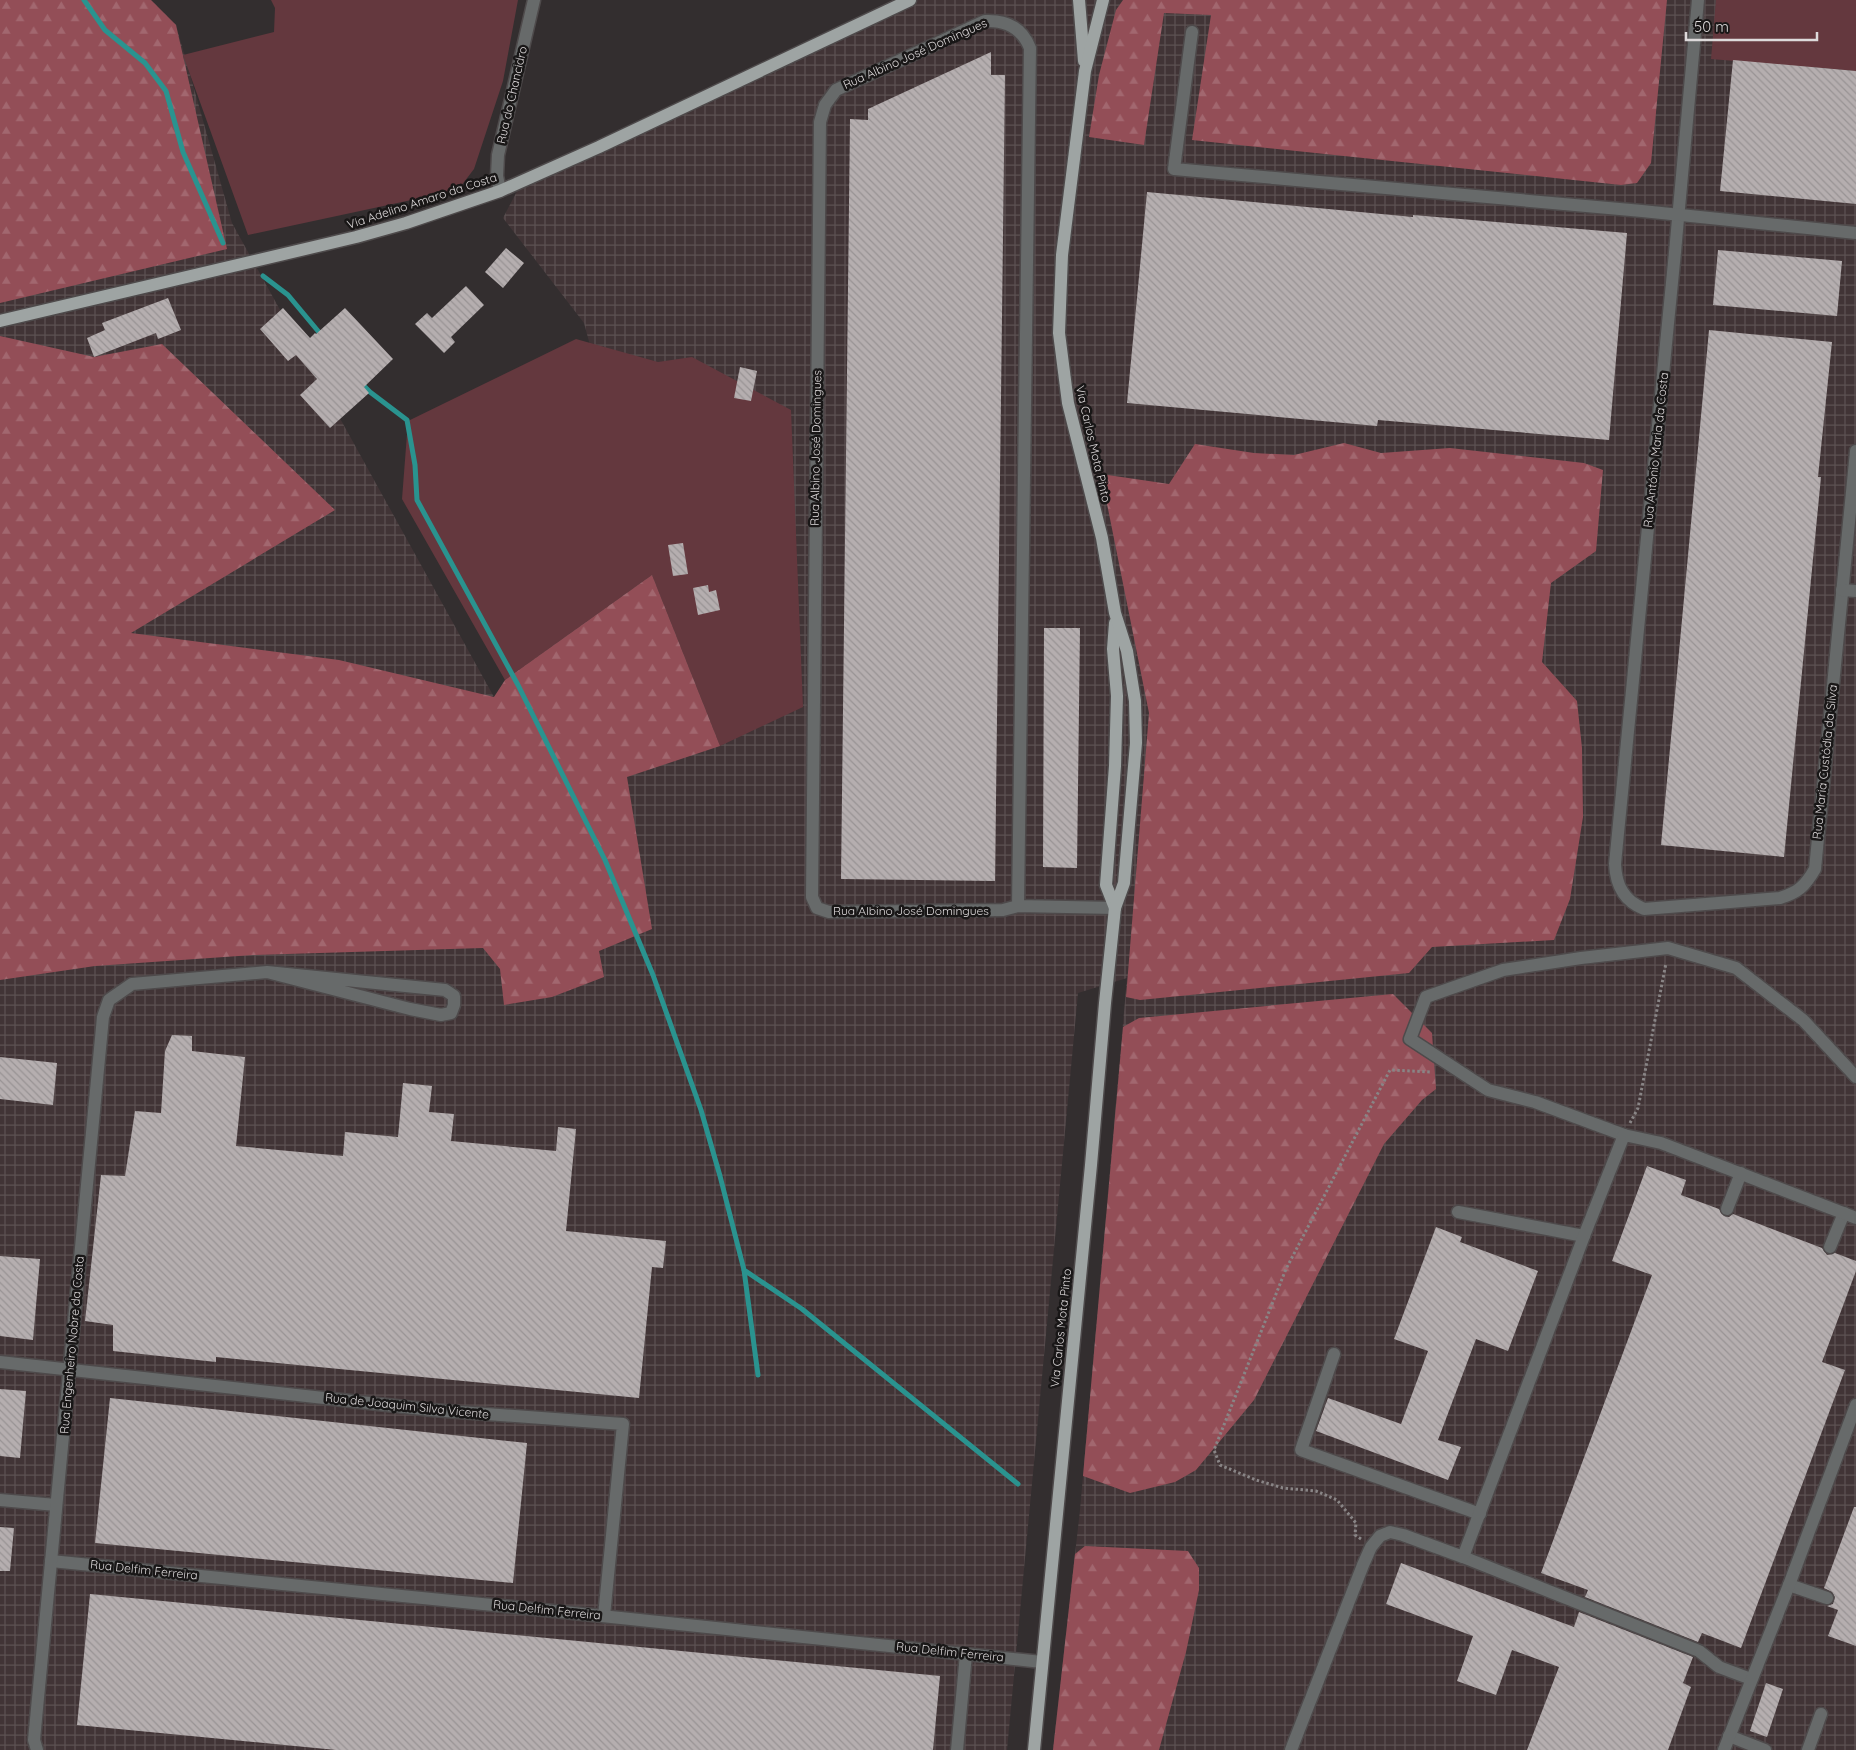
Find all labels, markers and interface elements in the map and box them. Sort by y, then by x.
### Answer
scale bar [1686,10,1817,42]
street label: Rua Albino José Domingues [841,15,989,92]
text: 50 m [1694,17,1729,36]
street label: Rua do Chancidro [493,45,530,145]
street label: Via Adelino Amaro da Costa [345,169,499,232]
street label: Rua Albino José Domingues [807,370,824,526]
street label: Rua António Maria da Costa [1640,372,1671,528]
street label: Via Carlos Mota Pinto [1073,384,1114,504]
street label: Rua Maria Custódia da Silva [1809,684,1840,840]
street label: Rua Albino José Domingues [833,903,989,918]
street label: Rua Engenheiro Nobre da Costa [56,1255,87,1435]
street label: Via Carlos Mota Pinto [1047,1268,1074,1388]
street label: Rua de Joaquim Silva Vicente [324,1389,490,1422]
street label: Rua Delfim Ferreira [90,1556,199,1583]
street label: Rua Delfim Ferreira [493,1596,602,1623]
street label: Rua Delfim Ferreira [896,1638,1005,1665]

